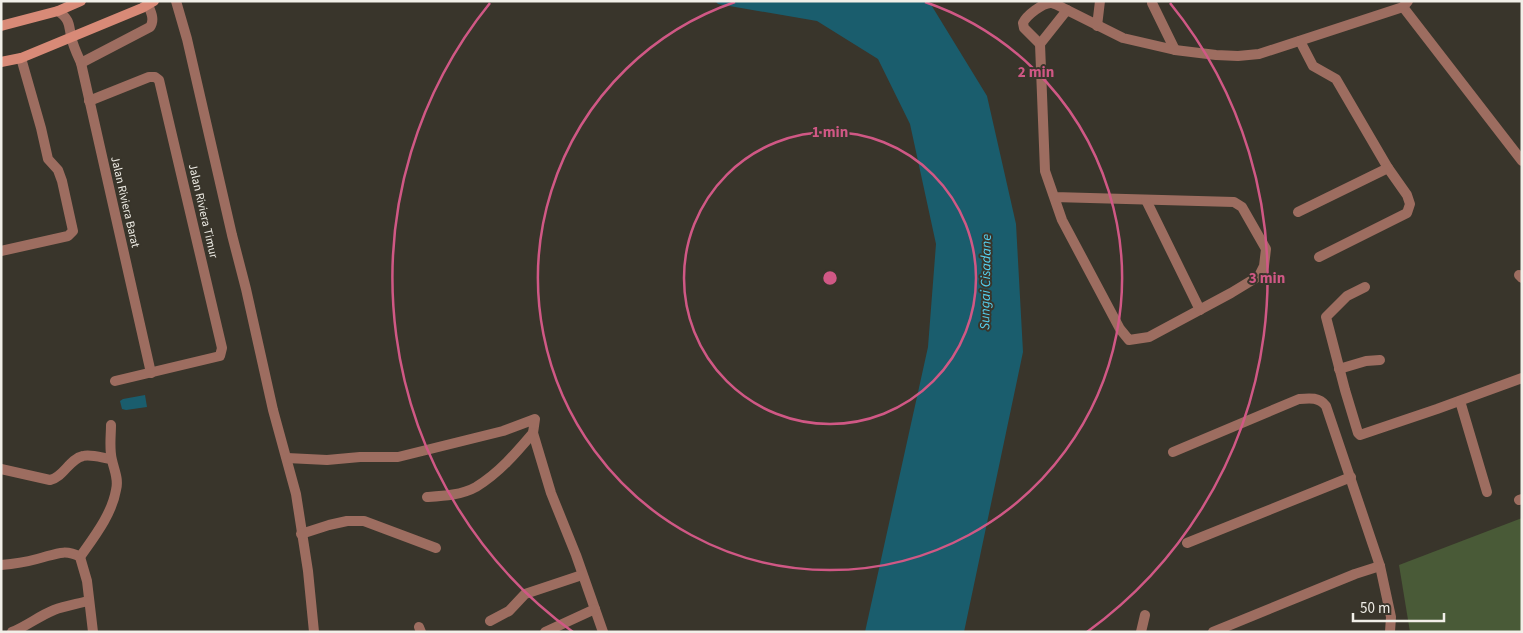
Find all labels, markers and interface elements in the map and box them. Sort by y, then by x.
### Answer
text: 2 min [1018,62,1054,83]
text: 1 min [812,122,848,143]
street label: Jalan Riviera Barat [106,155,144,249]
street label: Jalan Riviera Timur [184,162,222,261]
water label: Sungai Cisadane [975,234,997,330]
text: 3 min [1249,268,1285,289]
centre of rings [821,269,839,287]
scale bar [1353,590,1444,622]
text: 50 m [1360,598,1390,619]

